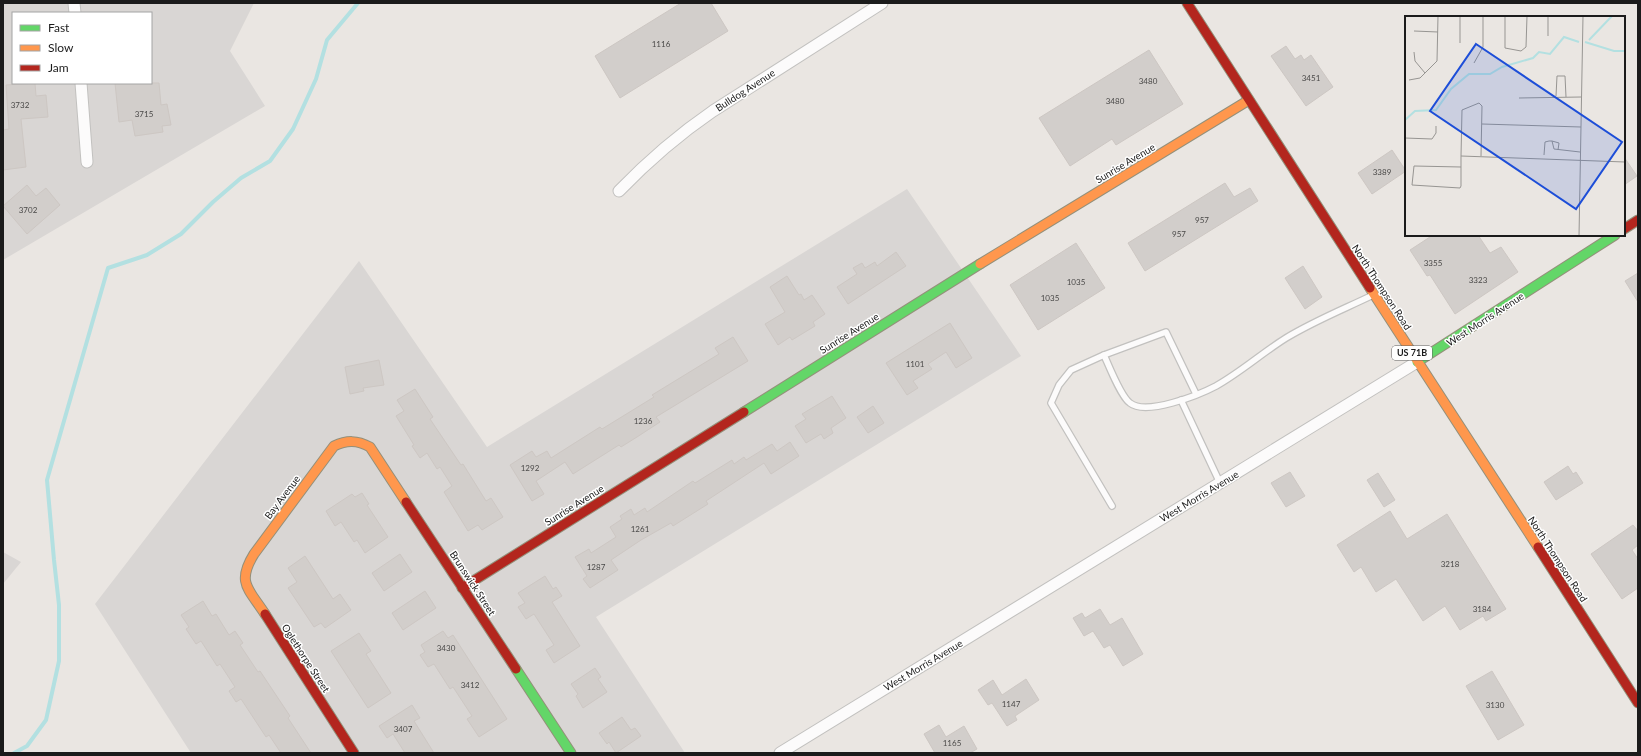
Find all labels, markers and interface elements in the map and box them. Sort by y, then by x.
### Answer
legend [12,12,152,84]
inset map [1405,16,1625,236]
text: Fast [48,20,70,35]
house number: 1116 [652,39,671,49]
text: Slow [48,40,74,55]
text: Jam [48,60,69,75]
street label: Bulldog Avenue [713,66,777,114]
house number: 3451 [1302,73,1321,83]
house number: 3480 [1139,76,1158,86]
house number: 3480 [1106,96,1125,106]
house number: 3732 [11,100,30,110]
house number: 3715 [135,109,154,119]
street label: Sunrise Avenue [1093,140,1157,186]
house number: 3389 [1373,167,1392,177]
house number: 3702 [19,205,38,215]
house number: 957 [1195,215,1209,225]
house number: 957 [1172,229,1186,239]
street label: North Thompson Road [1350,242,1414,332]
house number: 3355 [1424,258,1443,268]
house number: 3323 [1469,275,1488,285]
house number: 1035 [1067,277,1086,287]
street label: West Morris Avenue [1444,290,1526,348]
house number: 1035 [1041,293,1060,303]
street label: Sunrise Avenue [817,310,881,356]
road number: US 71B [1392,346,1432,360]
house number: 1101 [906,359,925,369]
house number: 1236 [634,416,653,426]
house number: 1292 [521,463,540,473]
street label: West Morris Avenue [1157,468,1241,524]
street label: Bay Avenue [262,473,302,521]
street label: Sunrise Avenue [542,482,606,528]
street label: North Thompson Road [1526,514,1590,604]
house number: 1261 [631,524,650,534]
street label: Brunswick Street [448,548,499,618]
house number: 3218 [1441,559,1460,569]
house number: 1287 [587,562,606,572]
house number: 3184 [1473,604,1492,614]
street label: Oglethorpe Street [279,622,333,695]
street label: West Morris Avenue [881,637,965,693]
house number: 3430 [437,643,456,653]
house number: 3412 [461,680,480,690]
house number: 1147 [1002,699,1021,709]
house number: 3130 [1486,700,1505,710]
house number: 3407 [394,724,413,734]
house number: 1165 [943,738,962,748]

